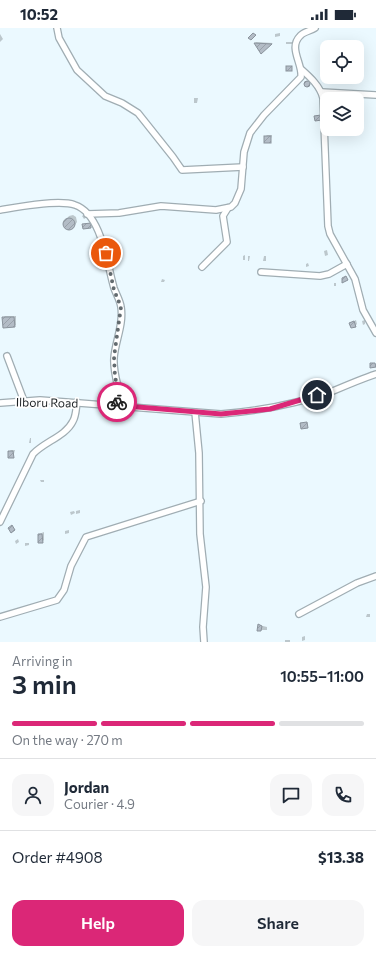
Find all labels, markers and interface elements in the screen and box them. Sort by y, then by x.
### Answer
text: 10:52 [20,5,58,23]
map controls [320,40,364,136]
button: locate [320,40,364,84]
button: layers [320,92,364,136]
pin [89,236,123,270]
icon: bag [95,242,117,264]
pin [300,378,334,412]
courier [97,382,137,422]
icon: home [306,384,328,406]
icon: bike [106,391,128,413]
street label: Ilboru Road [16,394,78,410]
text: Arriving in [12,653,72,669]
text: 10:55–11:00 [280,667,364,685]
text: 3 min [12,668,77,699]
text: On the way · 270 m [12,732,123,748]
button: person [12,774,54,816]
button: chat [270,774,312,816]
button: phone [322,774,364,816]
text: Jordan [64,778,109,796]
text: Courier · 4.9 [64,796,135,812]
text: Order #4908 [12,848,103,866]
text: $13.38 [318,848,364,866]
button: Help [12,900,184,946]
button: Share [192,900,364,946]

